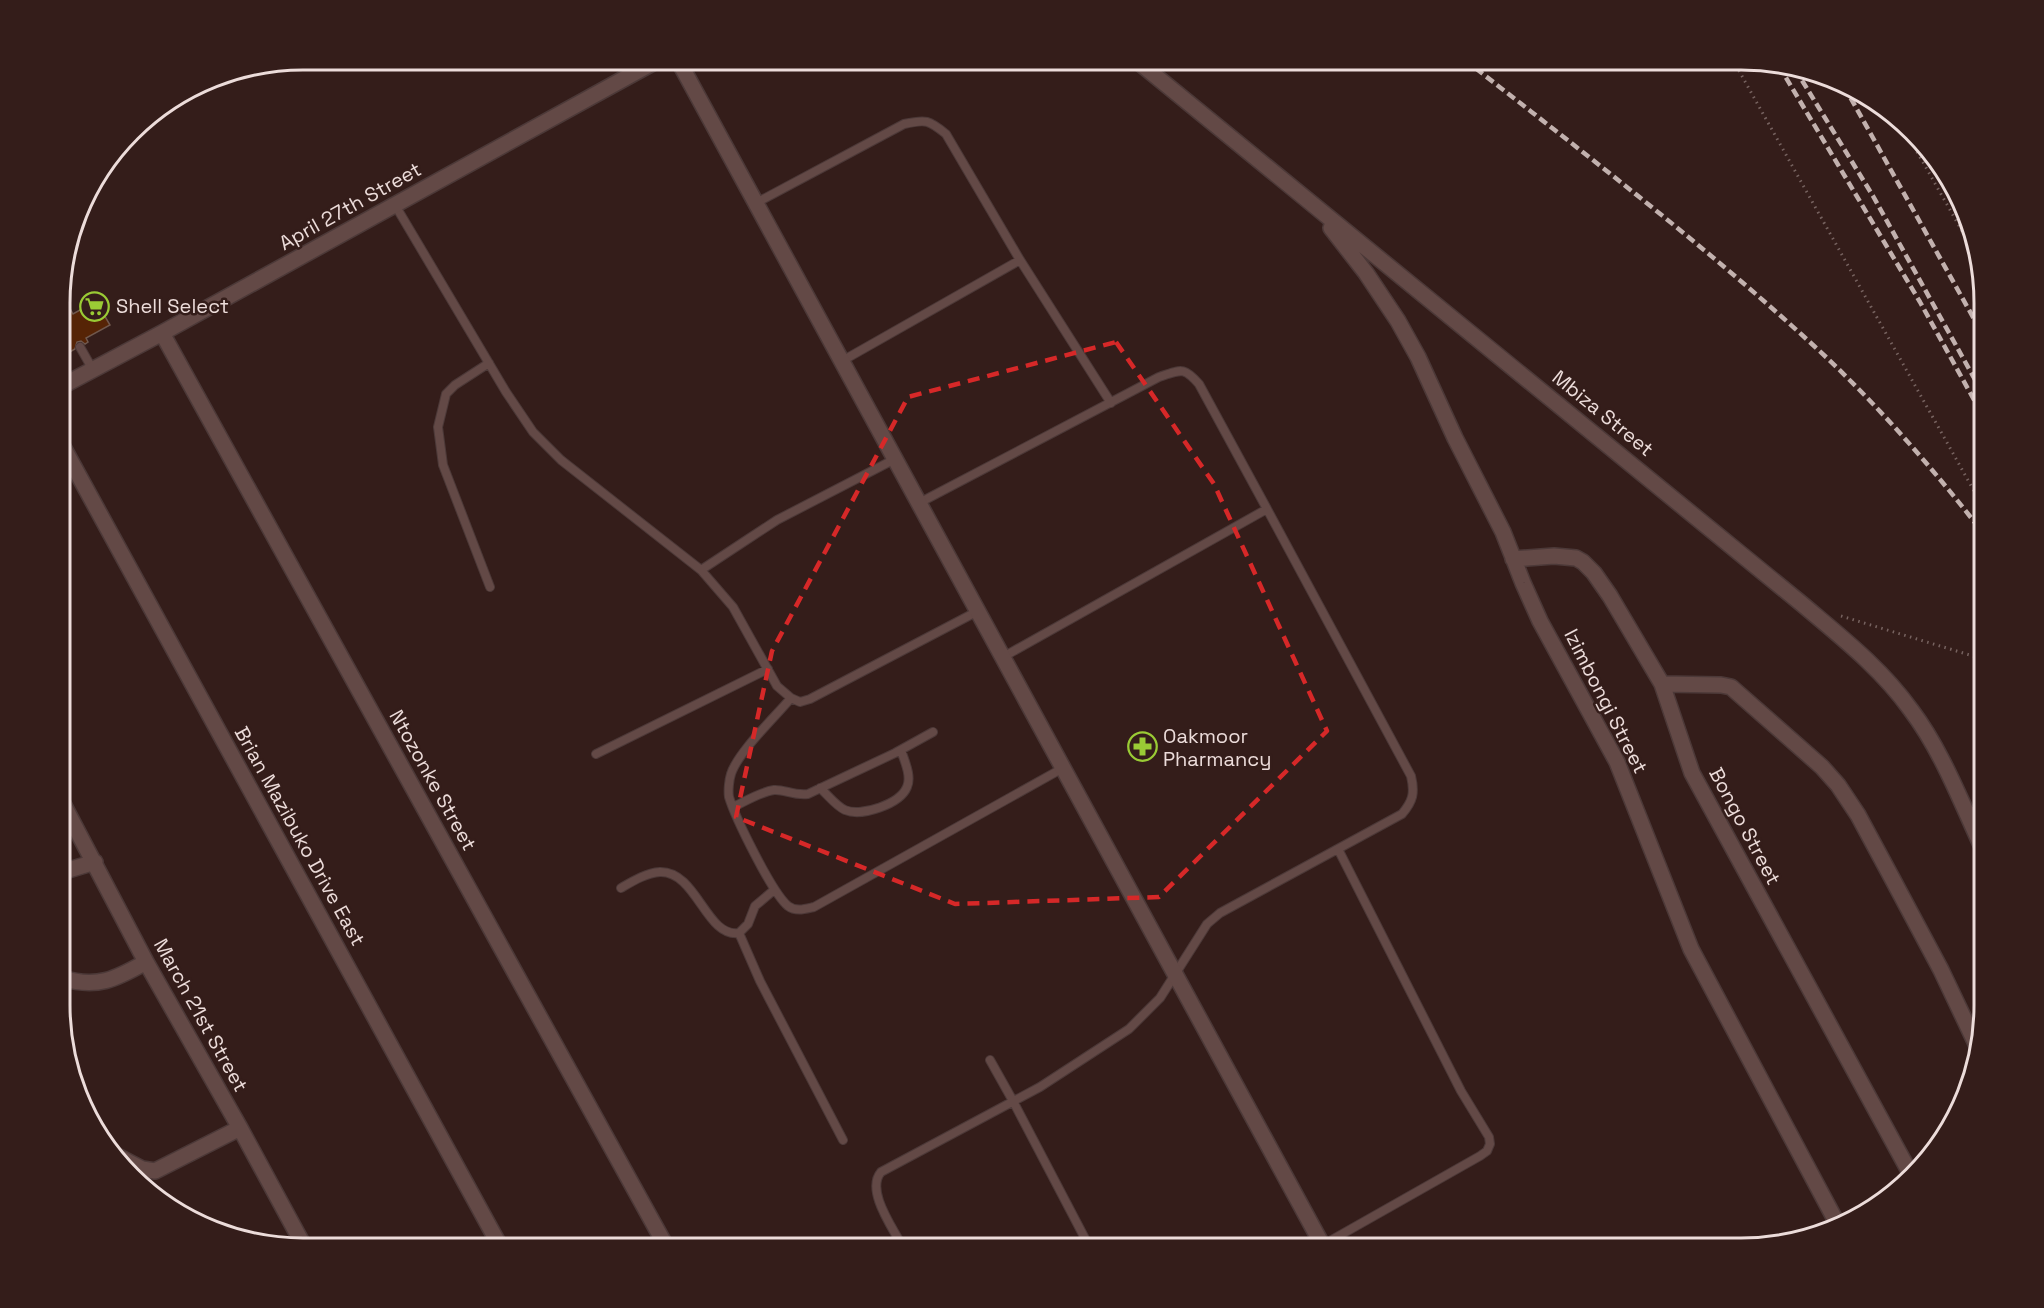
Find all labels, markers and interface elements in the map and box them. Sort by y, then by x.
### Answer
street label: April 27th Street [274,156,426,256]
supermarket icon: Shell Select [79,290,111,322]
place label: Shell Select [116,293,229,319]
street label: Mbiza Street [1547,364,1659,462]
street label: Izimbongi Street [1558,624,1654,778]
street label: Ntozonke Street [384,705,482,855]
street label: Brian Mazibuko Drive East [229,722,371,950]
place label: Oakmoor Pharmancy [1163,723,1271,772]
pharmacy icon: Oakmoor Pharmancy [1126,731,1158,763]
street label: Bongo Street [1703,763,1787,889]
street label: March 21st Street [148,934,254,1096]

